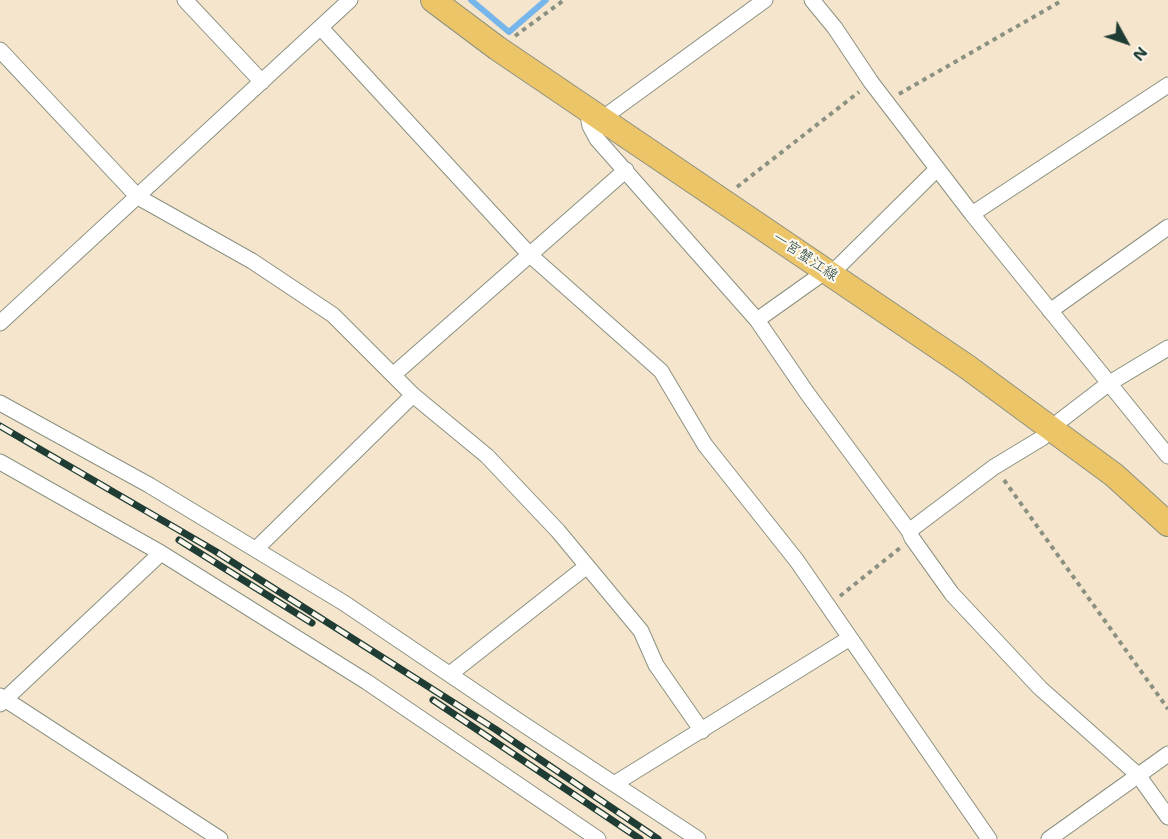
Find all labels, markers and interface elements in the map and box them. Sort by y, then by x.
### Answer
north arrow [1096,12,1156,72]
text: N [1128,42,1152,66]
street label: 一宮蟹江線 [769,229,841,285]

